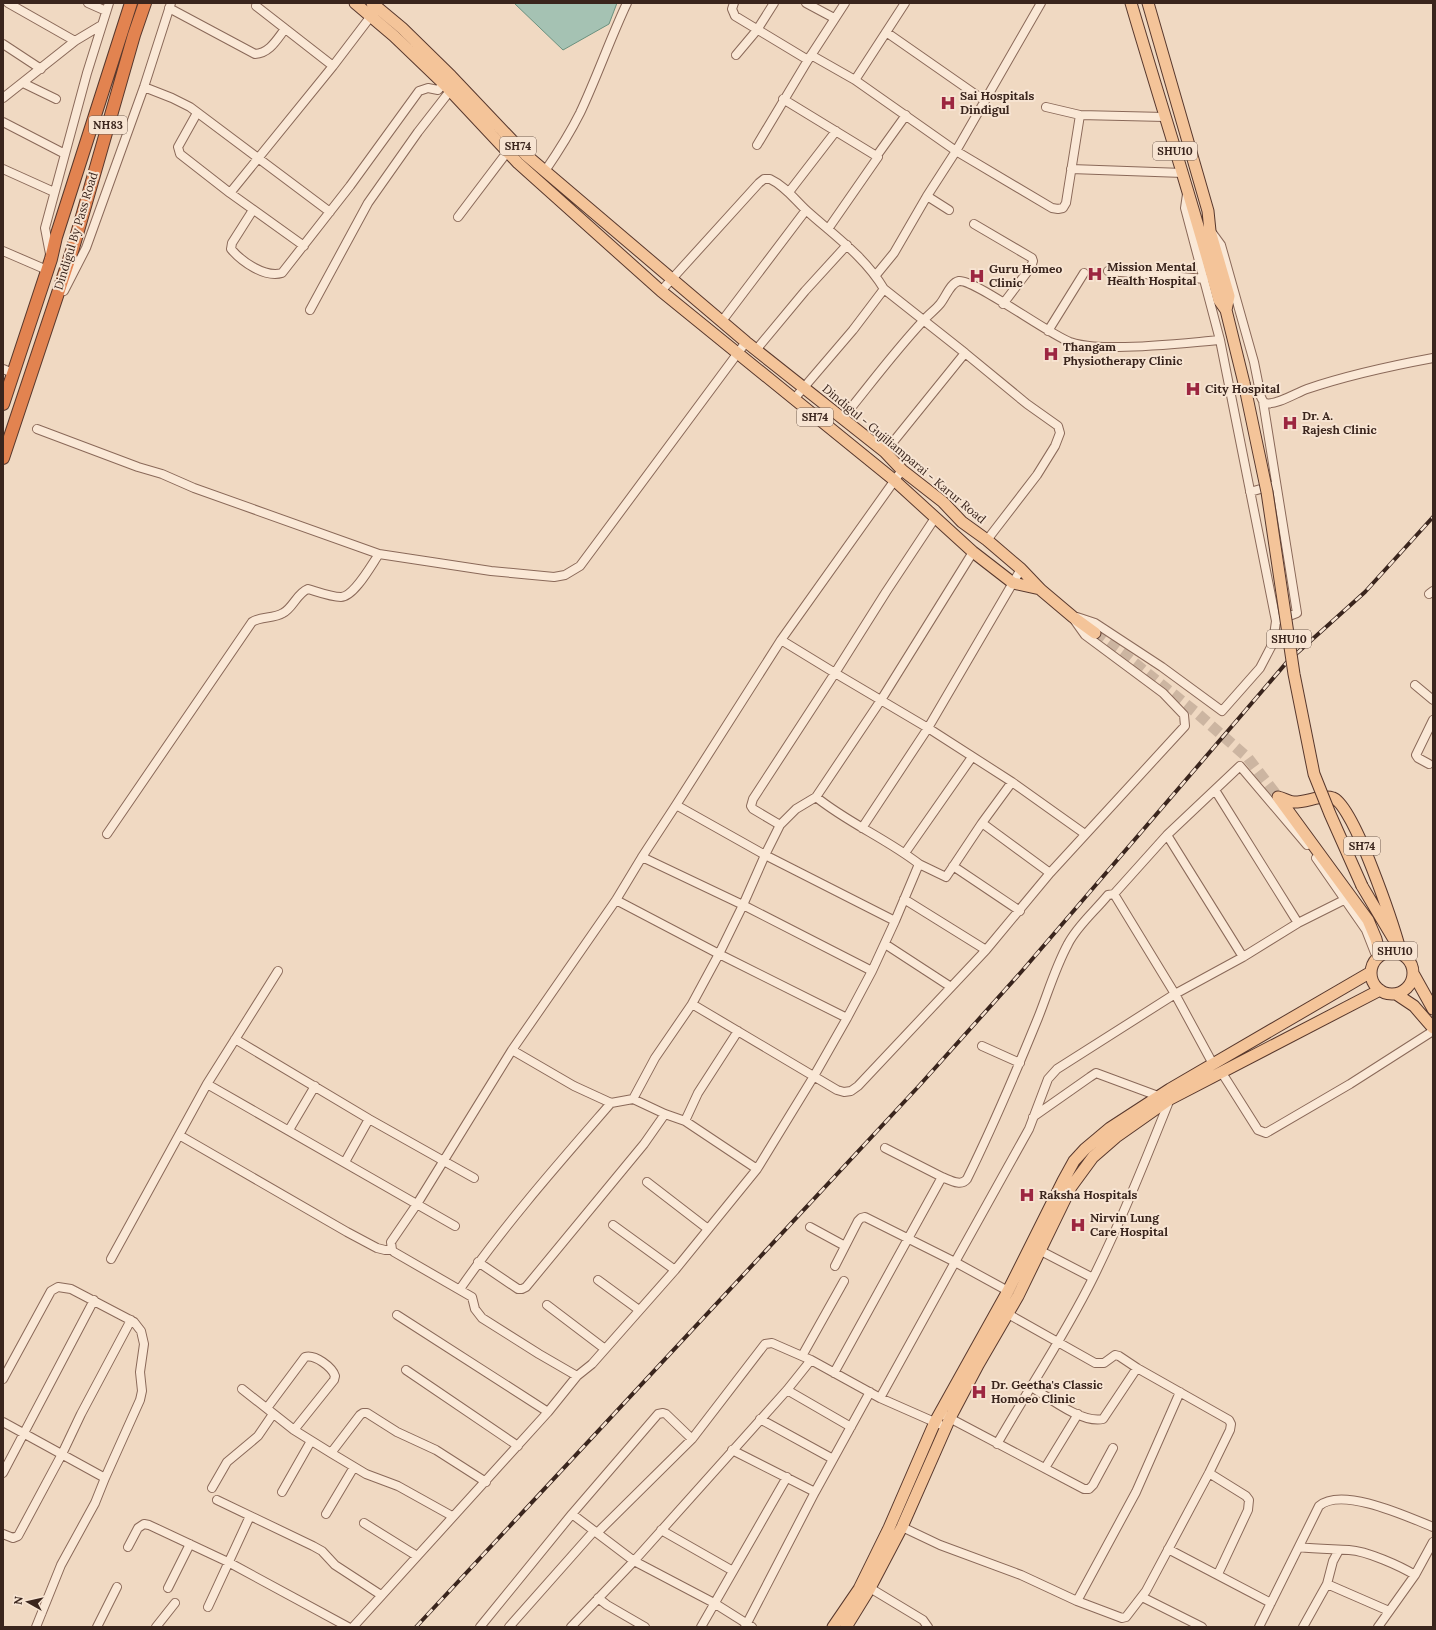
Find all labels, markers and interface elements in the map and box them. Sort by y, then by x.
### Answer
place label: Sai Hospitals Dindigul [960,88,1035,117]
hospital icon: Sai Hospitals Dindigul [939,94,957,112]
road number: NH83 [89,116,127,134]
road number: SH74 [500,137,536,155]
road number: SHU10 [1153,142,1197,160]
street label: Dindigul By Pass Road [50,170,101,292]
place label: Mission Mental Health Hospital [1107,259,1197,288]
place label: Guru Homeo Clinic [989,261,1062,290]
hospital icon: Mission Mental Health Hospital [1086,265,1104,283]
hospital icon: Guru Homeo Clinic [968,267,986,285]
place label: Thangam Physiotherapy Clinic [1063,339,1183,368]
hospital icon: Thangam Physiotherapy Clinic [1042,345,1060,363]
hospital icon: City Hospital [1184,380,1202,398]
street label: Dindigul - Gujiliamparai - Karur Road [819,381,989,527]
place label: City Hospital [1205,381,1280,396]
road number: SH74 [797,408,833,426]
place label: Dr. A. Rajesh Clinic [1302,408,1378,437]
hospital icon: Dr. A. Rajesh Clinic [1281,414,1299,432]
road number: SHU10 [1267,630,1311,648]
road number: SH74 [1344,837,1380,855]
road number: SHU10 [1373,942,1417,960]
hospital icon: Raksha Hospitals [1018,1186,1036,1204]
place label: Raksha Hospitals [1039,1187,1137,1202]
place label: Nirvin Lung Care Hospital [1090,1210,1168,1239]
hospital icon: Nirvin Lung Care Hospital [1069,1216,1087,1234]
place label: Dr. Geetha's Classic Homoeo Clinic [991,1377,1104,1406]
hospital icon: Dr. Geetha's Classic Homoeo Clinic [970,1383,988,1401]
north arrow [8,1582,48,1622]
text: N [11,1595,26,1606]

